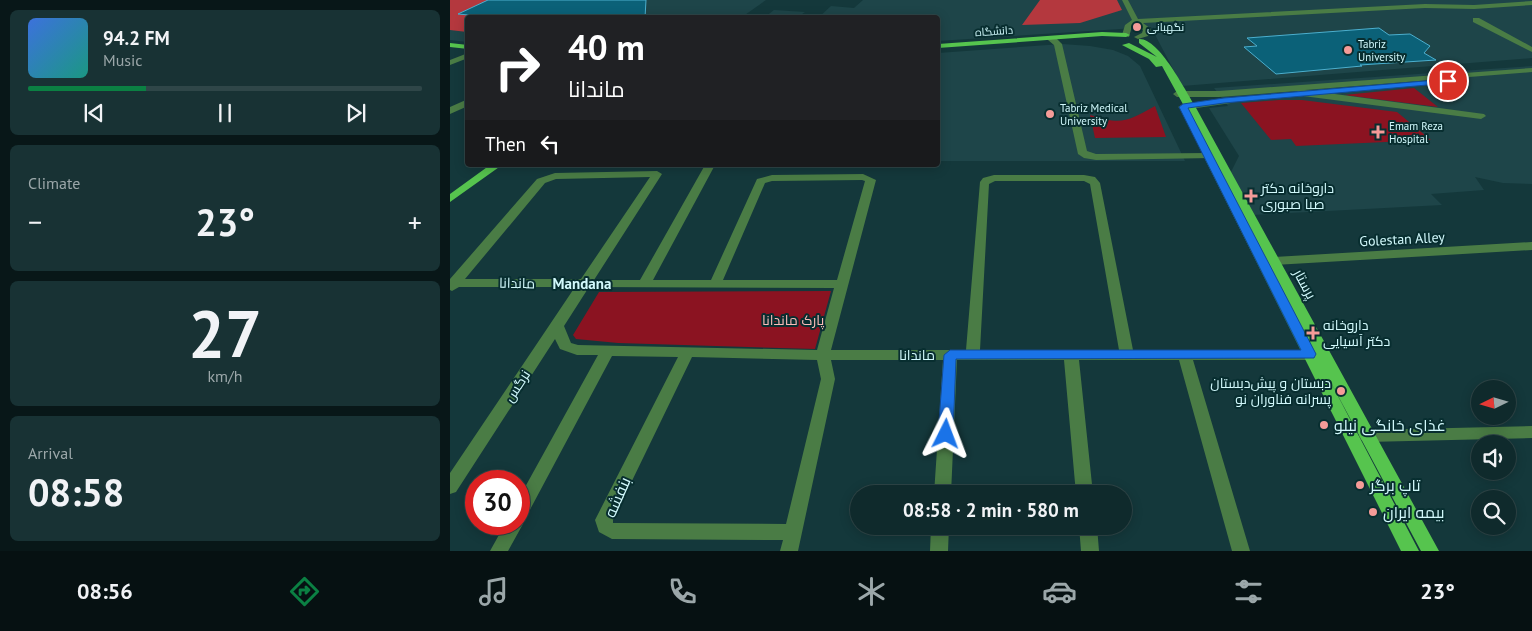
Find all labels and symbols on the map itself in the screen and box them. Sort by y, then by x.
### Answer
place label: نگهبانی [1147,20,1184,34]
marker: نگهبانی [1131,21,1143,33]
street label: دانشگاه [974,23,1014,39]
place label: Tabriz University [1358,37,1406,64]
marker: Tabriz University [1342,44,1354,56]
pin [1427,60,1469,102]
place label: Tabriz Medical University [1060,101,1128,128]
marker: Tabriz Medical University [1044,108,1056,120]
place label: Emam Reza Hospital [1389,119,1443,146]
marker: Emam Reza Hospital [1371,125,1385,139]
place label: داروخانه دکتر صبا صبوری [1260,179,1334,213]
marker: داروخانه دکتر صبا صبوری [1245,190,1257,202]
street label: Golestan Alley [1359,228,1446,250]
street label: پرستار [1288,265,1320,303]
street label: ماندانا [499,274,535,292]
district label: Mandana [553,274,611,293]
park label: پارک ماندانا [762,311,824,330]
place label: داروخانه دکتر آسیایی [1323,316,1390,350]
marker: داروخانه دکتر آسیایی [1307,327,1319,339]
street label: ماندانا [899,346,935,364]
street label: نرگس [500,366,534,406]
place label: دبستان و پیش‌دبستان پسرانه فناوران نو [1210,374,1331,409]
north arrow [1471,380,1516,425]
marker: دبستان و پیش‌دبستان پسرانه فناوران نو [1335,385,1347,397]
position arrow [919,407,971,459]
place label: غذای خانگی نیلو [1334,415,1446,436]
marker: غذای خانگی نیلو [1318,419,1330,431]
speed limit sign: 30 [465,470,530,535]
street label: بنفشه [599,474,635,520]
place label: تاپ برگر [1369,475,1421,497]
marker: تاپ برگر [1354,479,1366,491]
place label: بیمه ایران [1383,502,1445,523]
marker: بیمه ایران [1367,506,1379,518]

